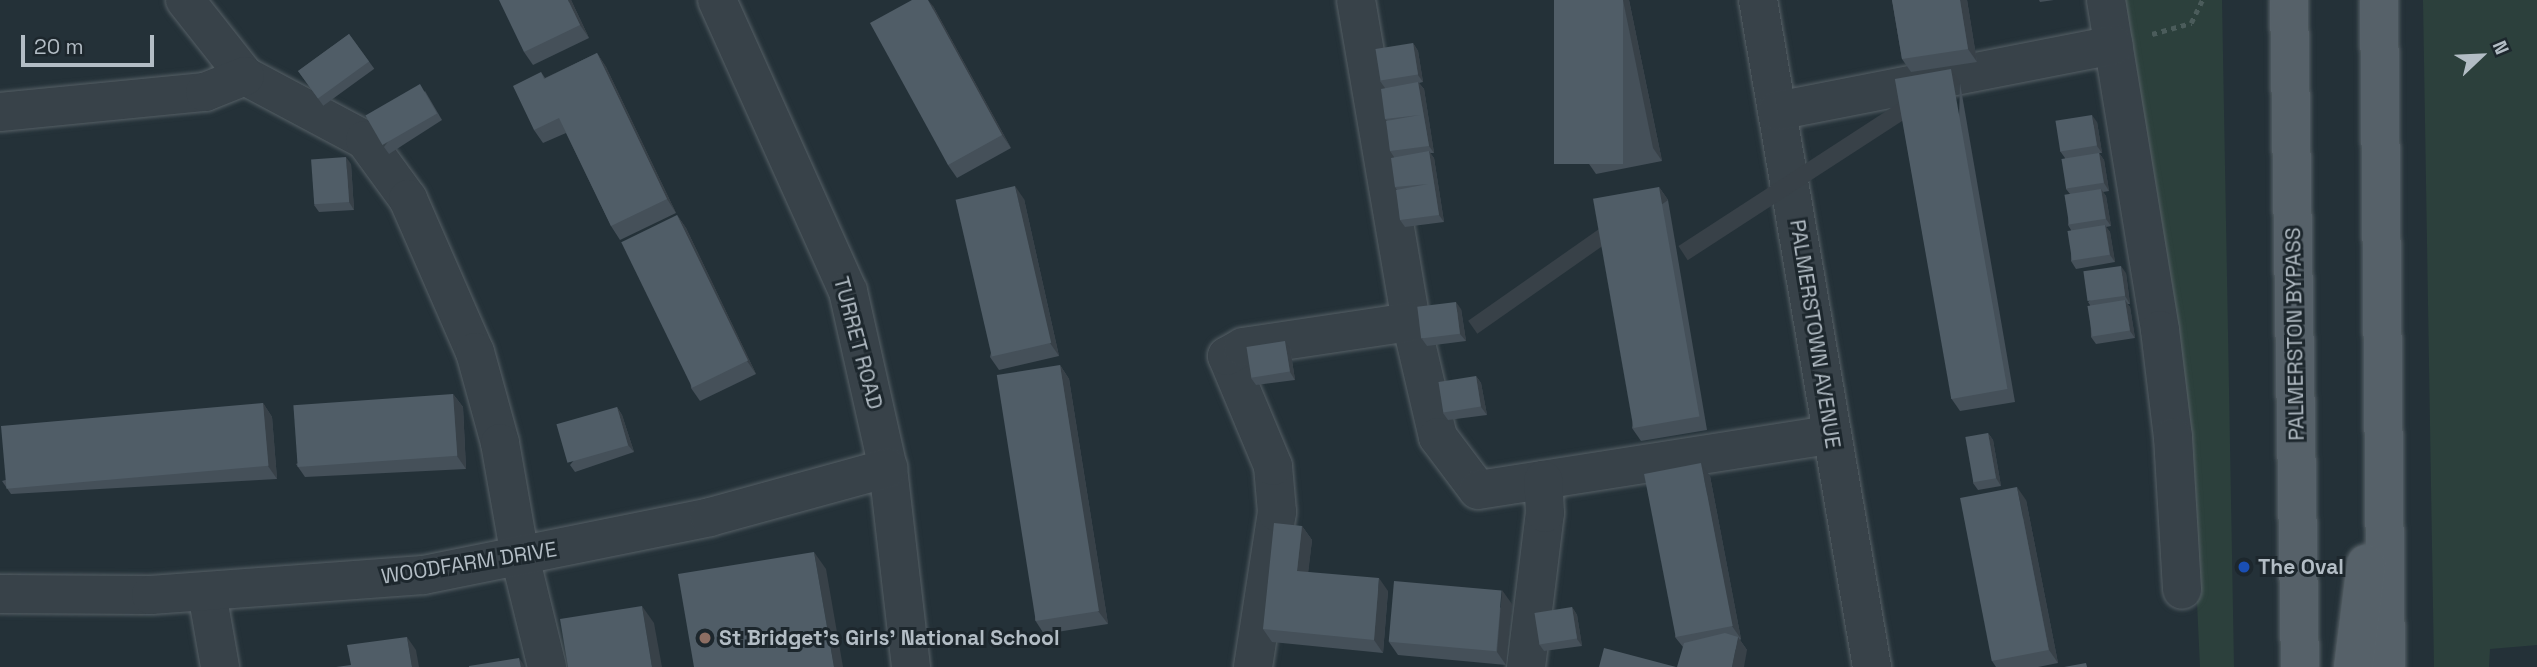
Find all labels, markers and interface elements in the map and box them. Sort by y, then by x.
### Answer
scale bar [24,21,158,65]
north arrow [2446,21,2516,91]
text: 20 m [34,33,84,60]
text: N [2487,37,2515,58]
street label: PALMERSTOWN AVENUE [1784,218,1846,450]
street label: PALMERSTON BYPASS [2281,227,2309,441]
street label: TURRET ROAD [828,274,888,412]
street label: WOODFARM DRIVE [379,537,559,589]
place label: The Oval [2258,554,2344,580]
marker: The Oval [2236,559,2252,575]
place label: St Bridget's Girls' National School [719,625,1059,651]
marker: St Bridget's Girls' National School [697,630,713,646]

